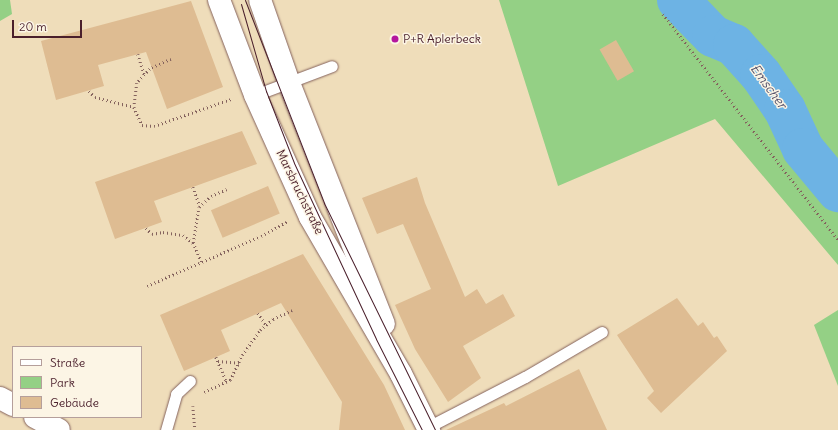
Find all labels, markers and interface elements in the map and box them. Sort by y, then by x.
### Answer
scale bar [14,12,84,38]
text: 20 m [19,19,47,34]
place label: P+R Aplerbeck [403,32,481,46]
marker: P+R Aplerbeck [390,34,400,44]
water label: Emscher [747,62,789,112]
street label: Marsbruchstraße [273,147,327,237]
legend [12,346,142,418]
text: Straße [50,355,85,370]
text: Park [50,375,75,390]
text: Gebäude [50,395,99,410]

